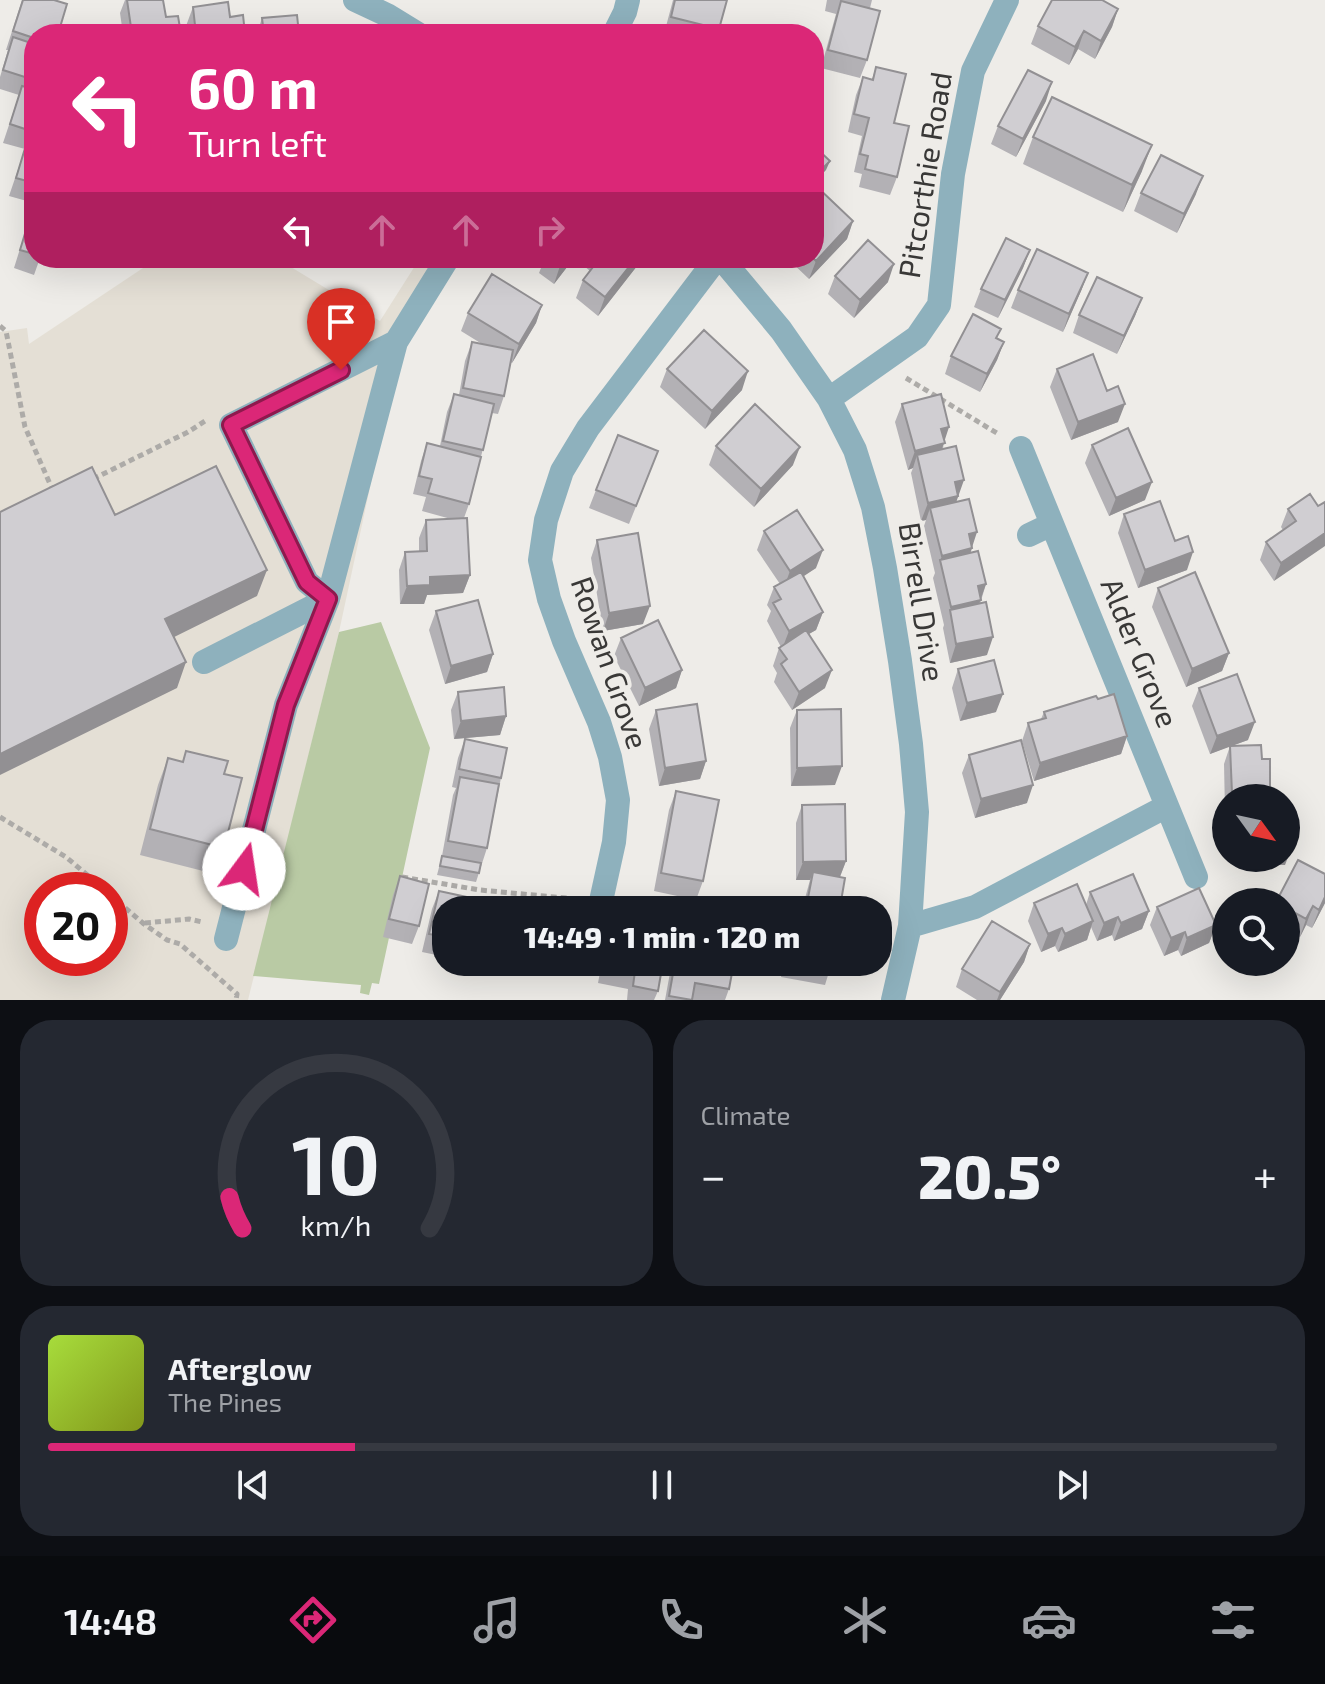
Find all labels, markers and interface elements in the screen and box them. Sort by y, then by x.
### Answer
text: 60 m [188,53,318,120]
icon: left [56,56,160,160]
street label: Pitcorthie Road [890,69,958,280]
text: Turn left [188,121,327,164]
icon: left [276,208,320,252]
icon: ahead [360,208,404,252]
icon: ahead [444,208,488,252]
icon: right [528,208,572,252]
pin [307,288,375,370]
icon: arrive [319,300,363,344]
street label: Birrell Drive [893,519,953,684]
street label: Rowan Grove [565,572,657,753]
street label: Alder Grove [1095,572,1187,732]
north arrow [1212,784,1300,872]
map controls [1212,784,1300,976]
position arrow [202,827,286,911]
speed limit sign: 20 [24,872,128,976]
button: search [1212,888,1300,976]
text: 14:49 · 1 min · 120 m [524,918,800,954]
text: Climate [701,1099,790,1130]
text: 10 [292,1112,380,1212]
text: 20.5° [918,1139,1061,1211]
text: − [701,1148,726,1201]
text: + [1253,1148,1277,1201]
text: km/h [301,1207,372,1242]
text: Afterglow [168,1350,312,1386]
text: The Pines [168,1386,282,1417]
icon: previous [231,1463,275,1507]
icon: pause [640,1463,684,1507]
icon: next [1050,1463,1094,1507]
icon: directions [285,1592,341,1648]
icon: music [469,1592,525,1648]
icon: phone [653,1592,709,1648]
icon: climate [837,1592,893,1648]
icon: car [1021,1592,1077,1648]
icon: filters [1205,1592,1261,1648]
text: 14:48 [64,1599,157,1642]

